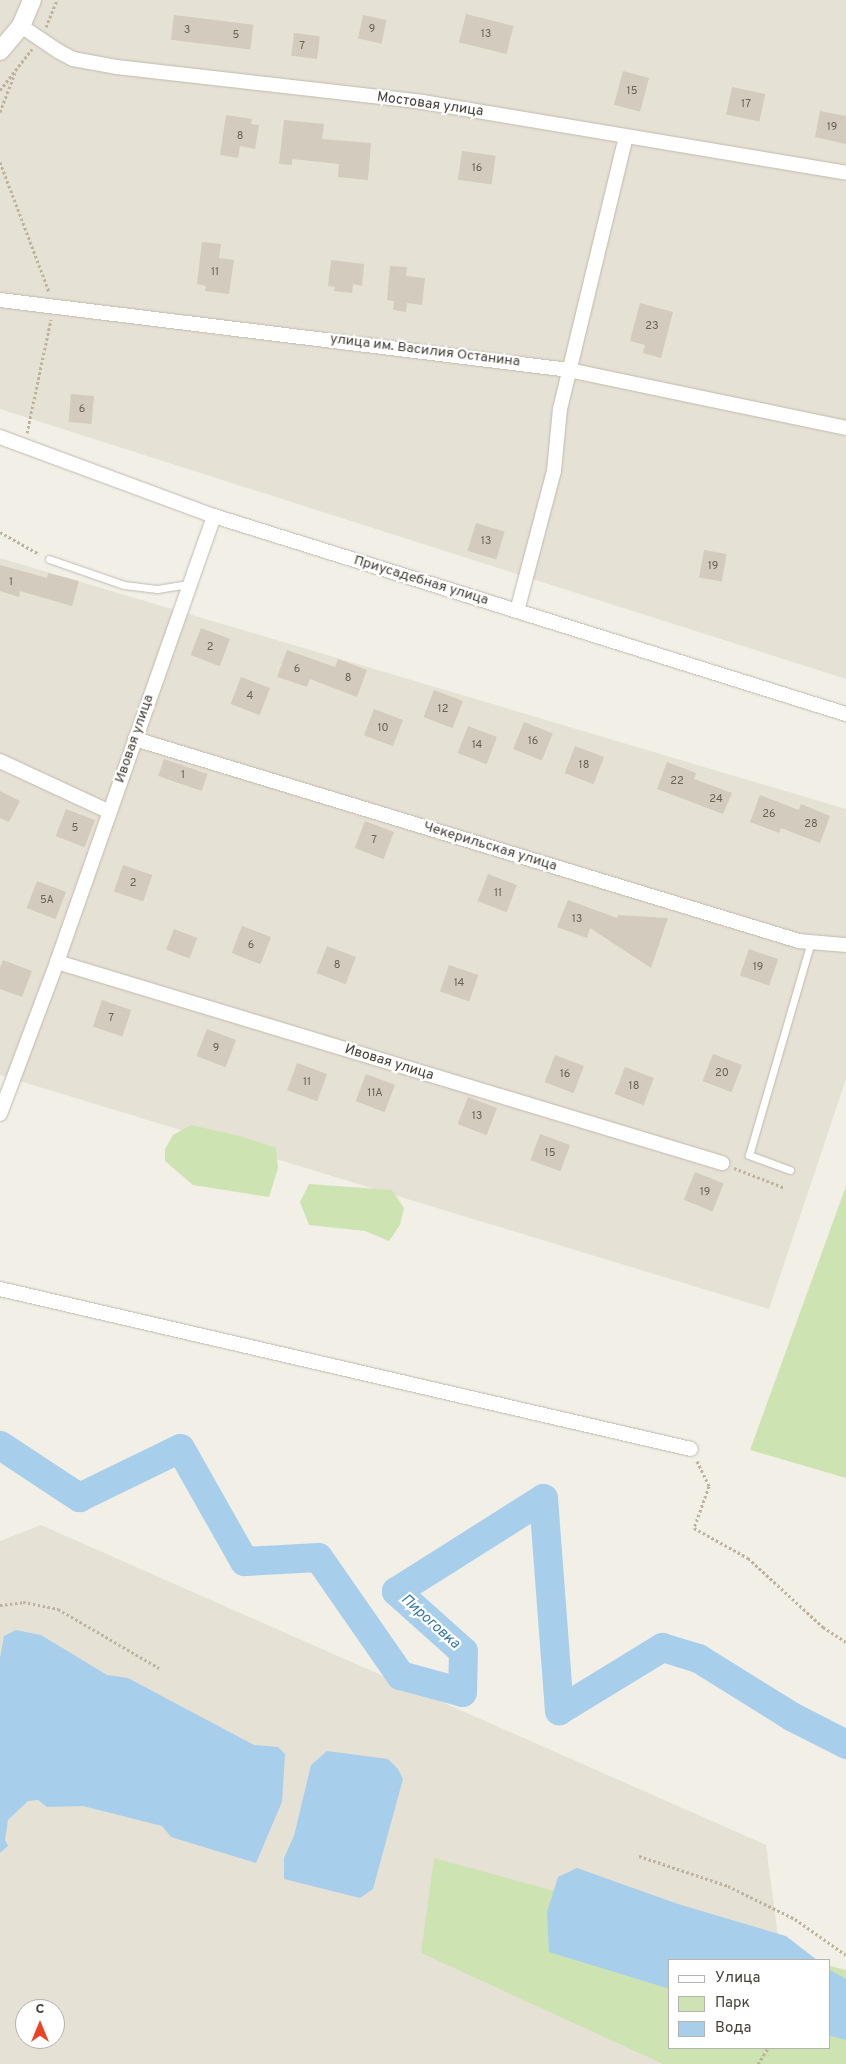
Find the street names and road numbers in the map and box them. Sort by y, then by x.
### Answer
street label: Мостовая улица [376,89,484,121]
street label: улица им. Василия Останина [329,331,521,371]
street label: Приусадебная улица [352,553,490,609]
street label: Ивовая улица [112,693,158,785]
street label: Чекерильская улица [421,819,559,875]
street label: Ивовая улица [342,1041,436,1085]

